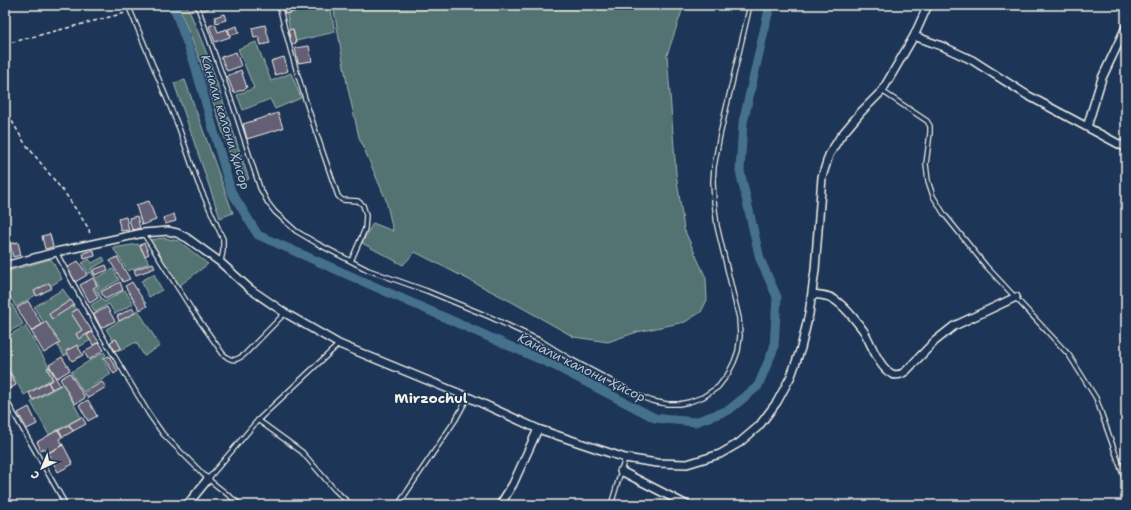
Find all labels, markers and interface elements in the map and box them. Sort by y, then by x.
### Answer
water label: Канали калони Ҳисор [197,52,254,192]
water label: Канали калони Ҳисор [515,329,649,406]
district label: Mirzochul [394,389,468,407]
north arrow [22,448,62,488]
text: С [28,467,43,483]

